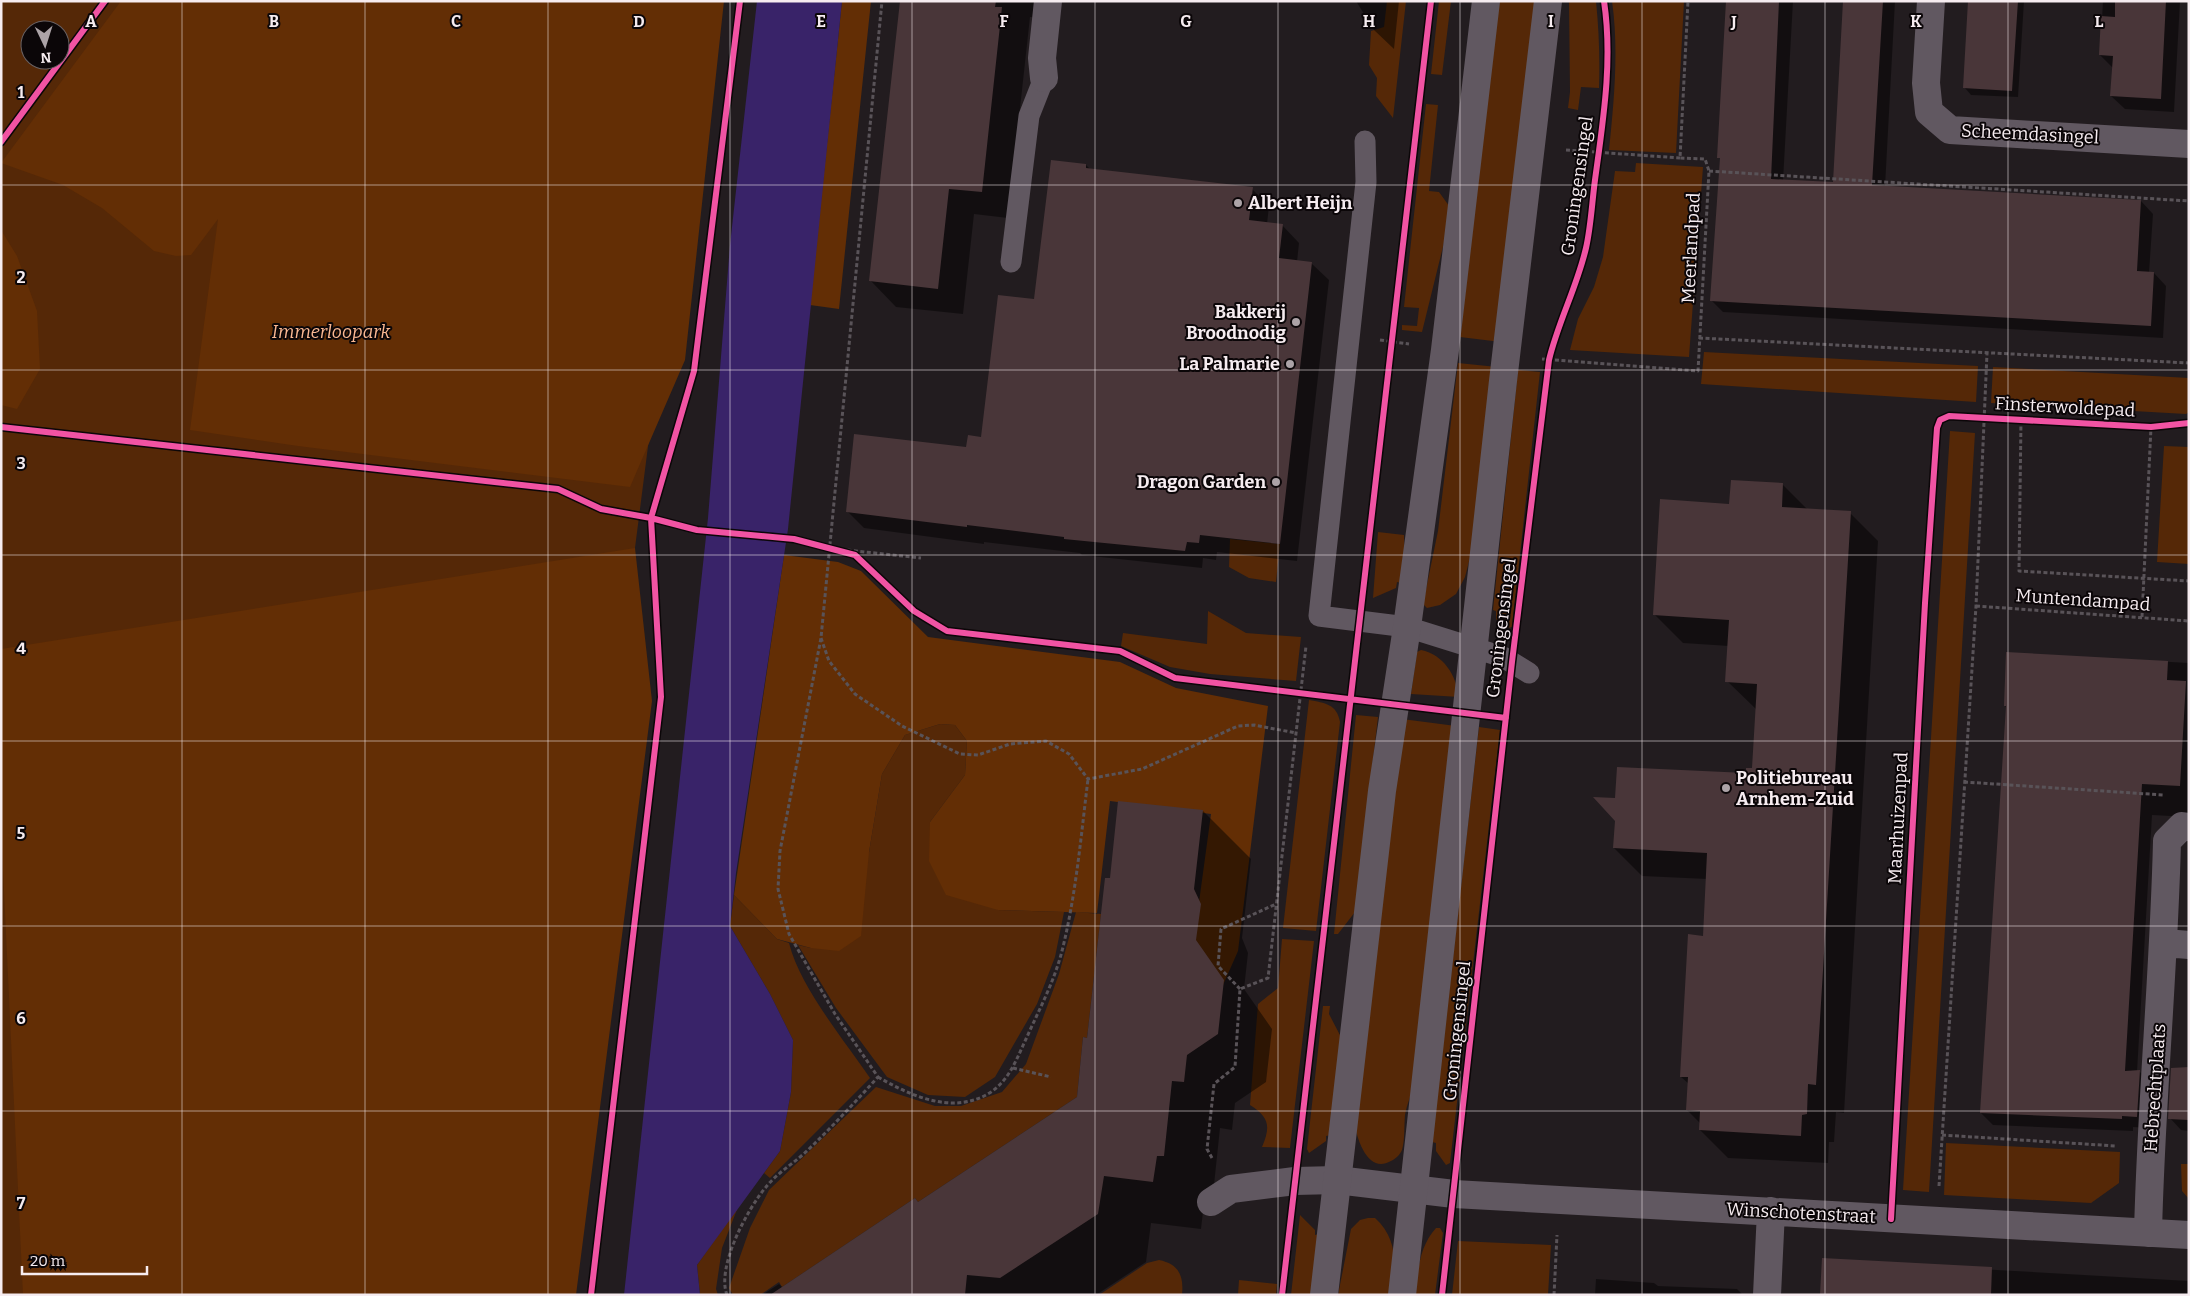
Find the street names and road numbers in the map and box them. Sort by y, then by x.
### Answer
street label: Groningensingel [1556,115,1598,257]
street label: Scheemdasingel [1961,119,2099,149]
street label: Meerlandpad [1677,192,1705,304]
street label: Finsterwoldepad [1994,392,2136,422]
street label: Groningensingel [1482,557,1520,699]
street label: Muntendampad [2015,584,2151,616]
street label: Maarhuizenpad [1884,751,1912,884]
street label: Groningensingel [1439,960,1475,1102]
street label: Hebrechtplaats [2140,1023,2170,1153]
street label: Winschotenstraat [1726,1198,1877,1228]

